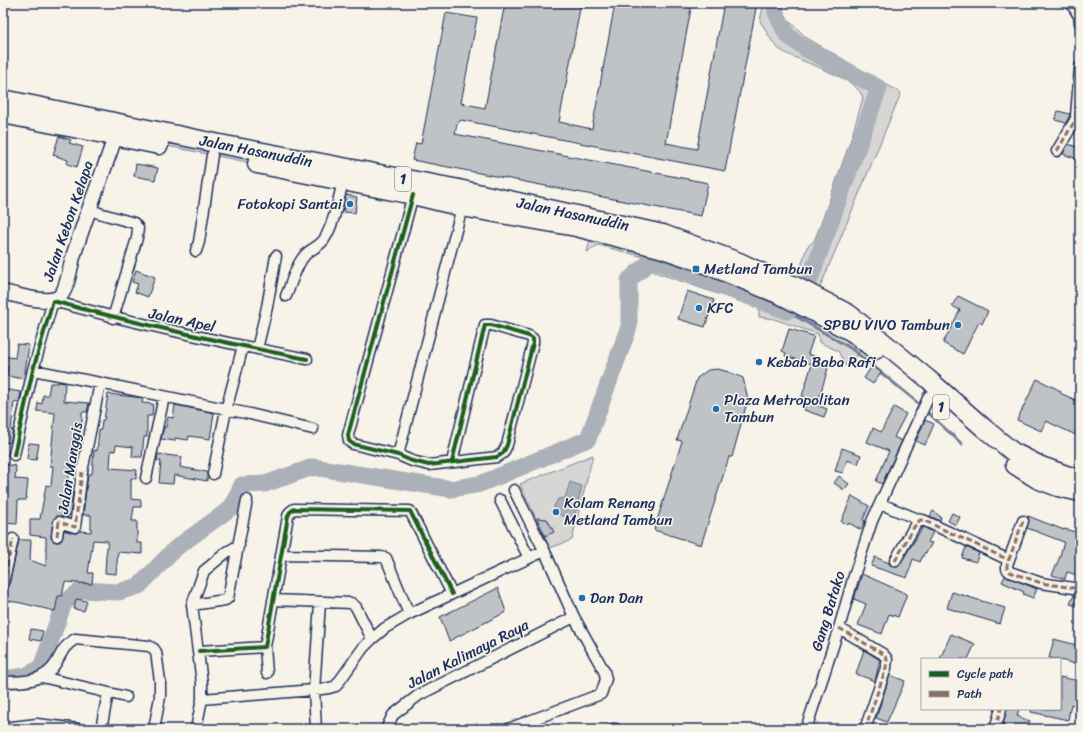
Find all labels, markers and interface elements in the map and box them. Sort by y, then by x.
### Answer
street label: Jalan Hasanuddin [196,127,315,175]
street label: Jalan Kebon Kelapa [35,157,101,286]
road number: 1 [395,167,411,191]
street label: Jalan Hasanuddin [513,189,632,239]
place label: Fotokopi Santai [237,191,343,217]
marker: Fotokopi Santai [345,199,355,209]
place label: Metland Tambun [704,256,812,282]
marker: Metland Tambun [691,264,701,274]
place label: KFC [707,295,733,321]
street label: Jalan Apel [145,300,218,340]
marker: KFC [694,303,704,313]
place label: SPBU VIVO Tambun [823,312,950,338]
marker: SPBU VIVO Tambun [953,320,963,330]
place label: Kebab Baba Rafi [767,349,877,375]
marker: Kebab Baba Rafi [754,357,764,367]
place label: Plaza Metropolitan Tambun [724,387,849,430]
road number: 1 [933,395,949,419]
marker: Plaza Metropolitan Tambun [711,404,721,414]
street label: Jalan Manggis [50,420,90,517]
place label: Kolam Renang Metland Tambun [564,490,672,533]
marker: Kolam Renang Metland Tambun [551,507,561,517]
street label: Gang Batako [803,567,853,654]
place label: Dan Dan [590,585,643,611]
marker: Dan Dan [577,593,587,603]
street label: Jalan Kalimaya Raya [402,612,534,696]
legend [921,658,1061,710]
text: Cycle path [957,663,1013,685]
text: Path [957,683,982,705]

